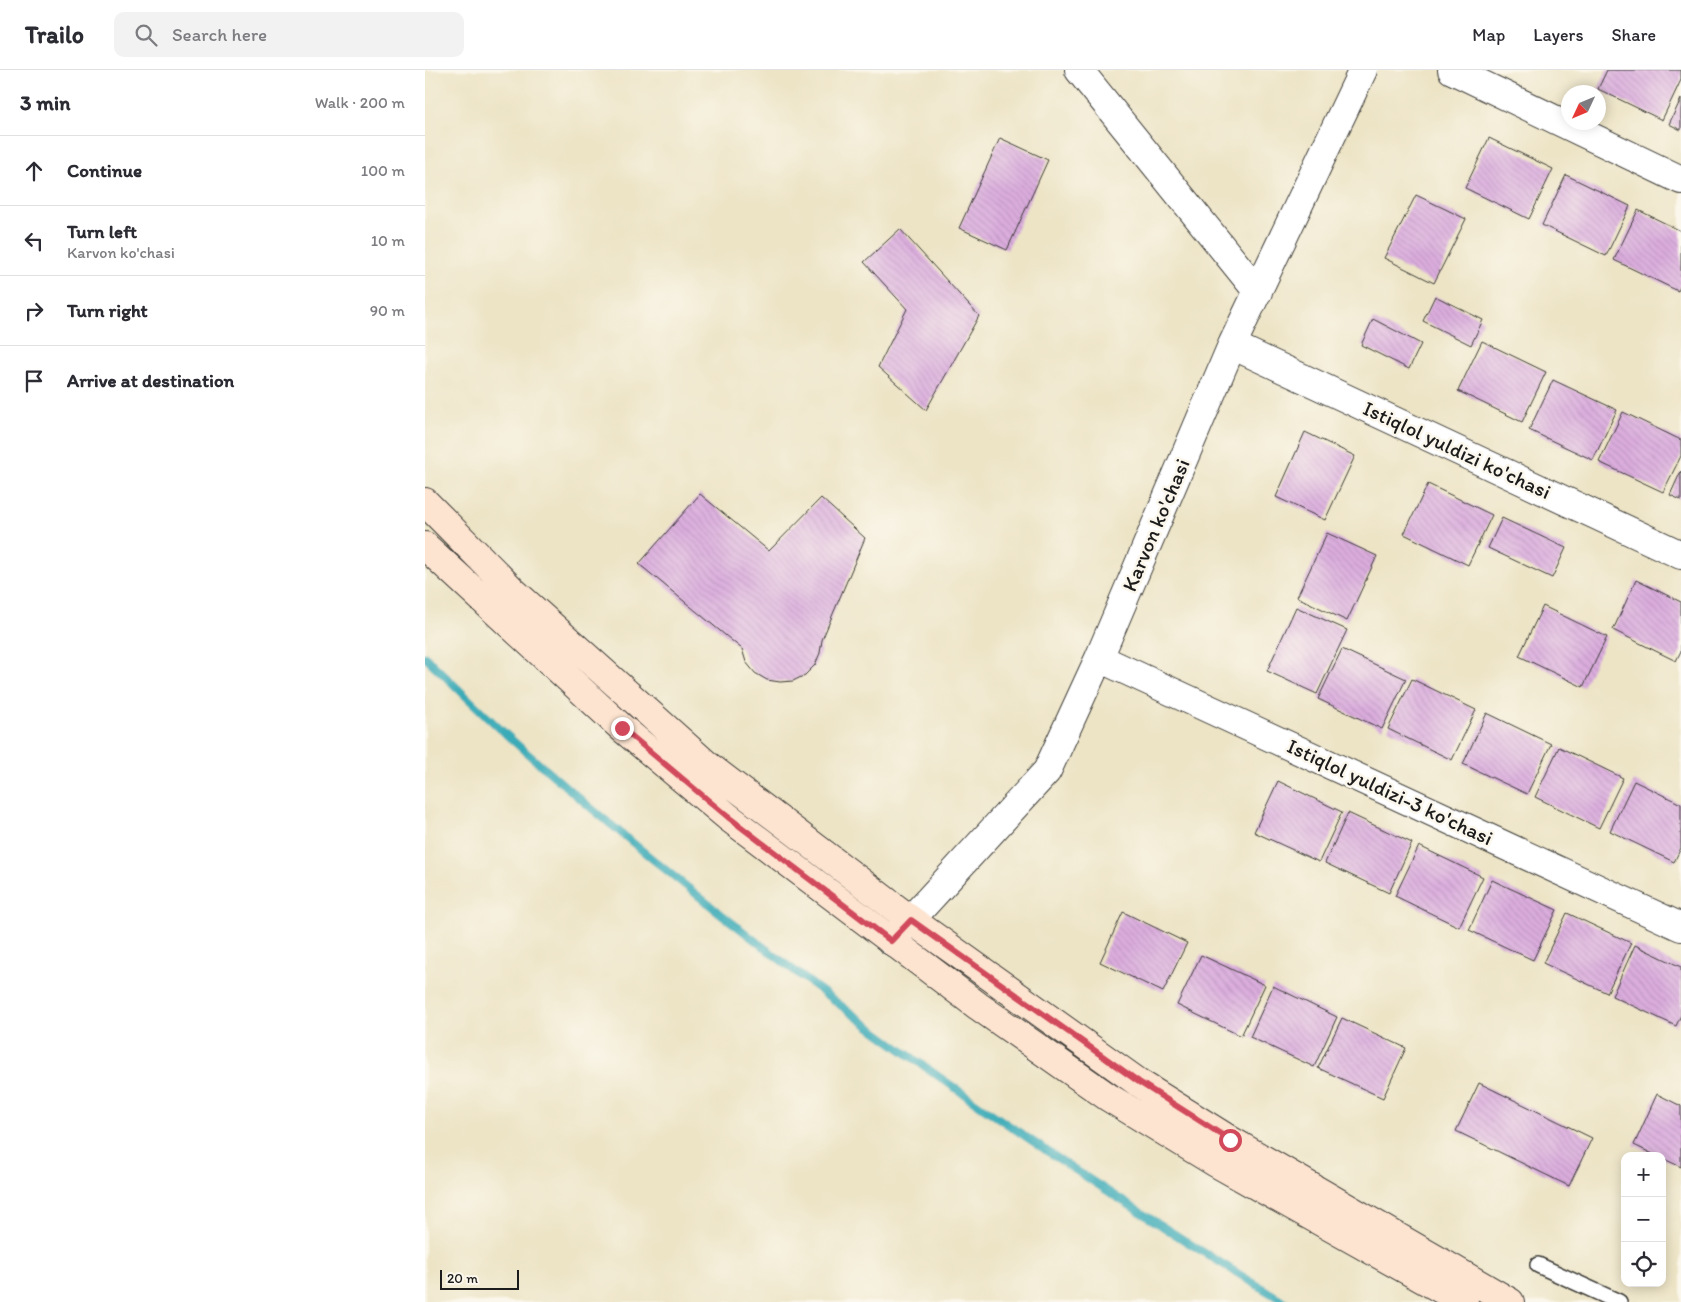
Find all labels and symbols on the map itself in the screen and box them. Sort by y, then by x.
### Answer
north arrow [1561,85,1606,130]
street label: Istiqlol yuldizi ko'chasi [1359,395,1555,504]
street label: Karvon ko'chasi [1116,455,1195,595]
route end [611,717,634,740]
street label: Istiqlol yuldizi-3 ko'chasi [1283,733,1497,850]
route start [1219,1129,1242,1152]
scale bar [440,1267,519,1290]

